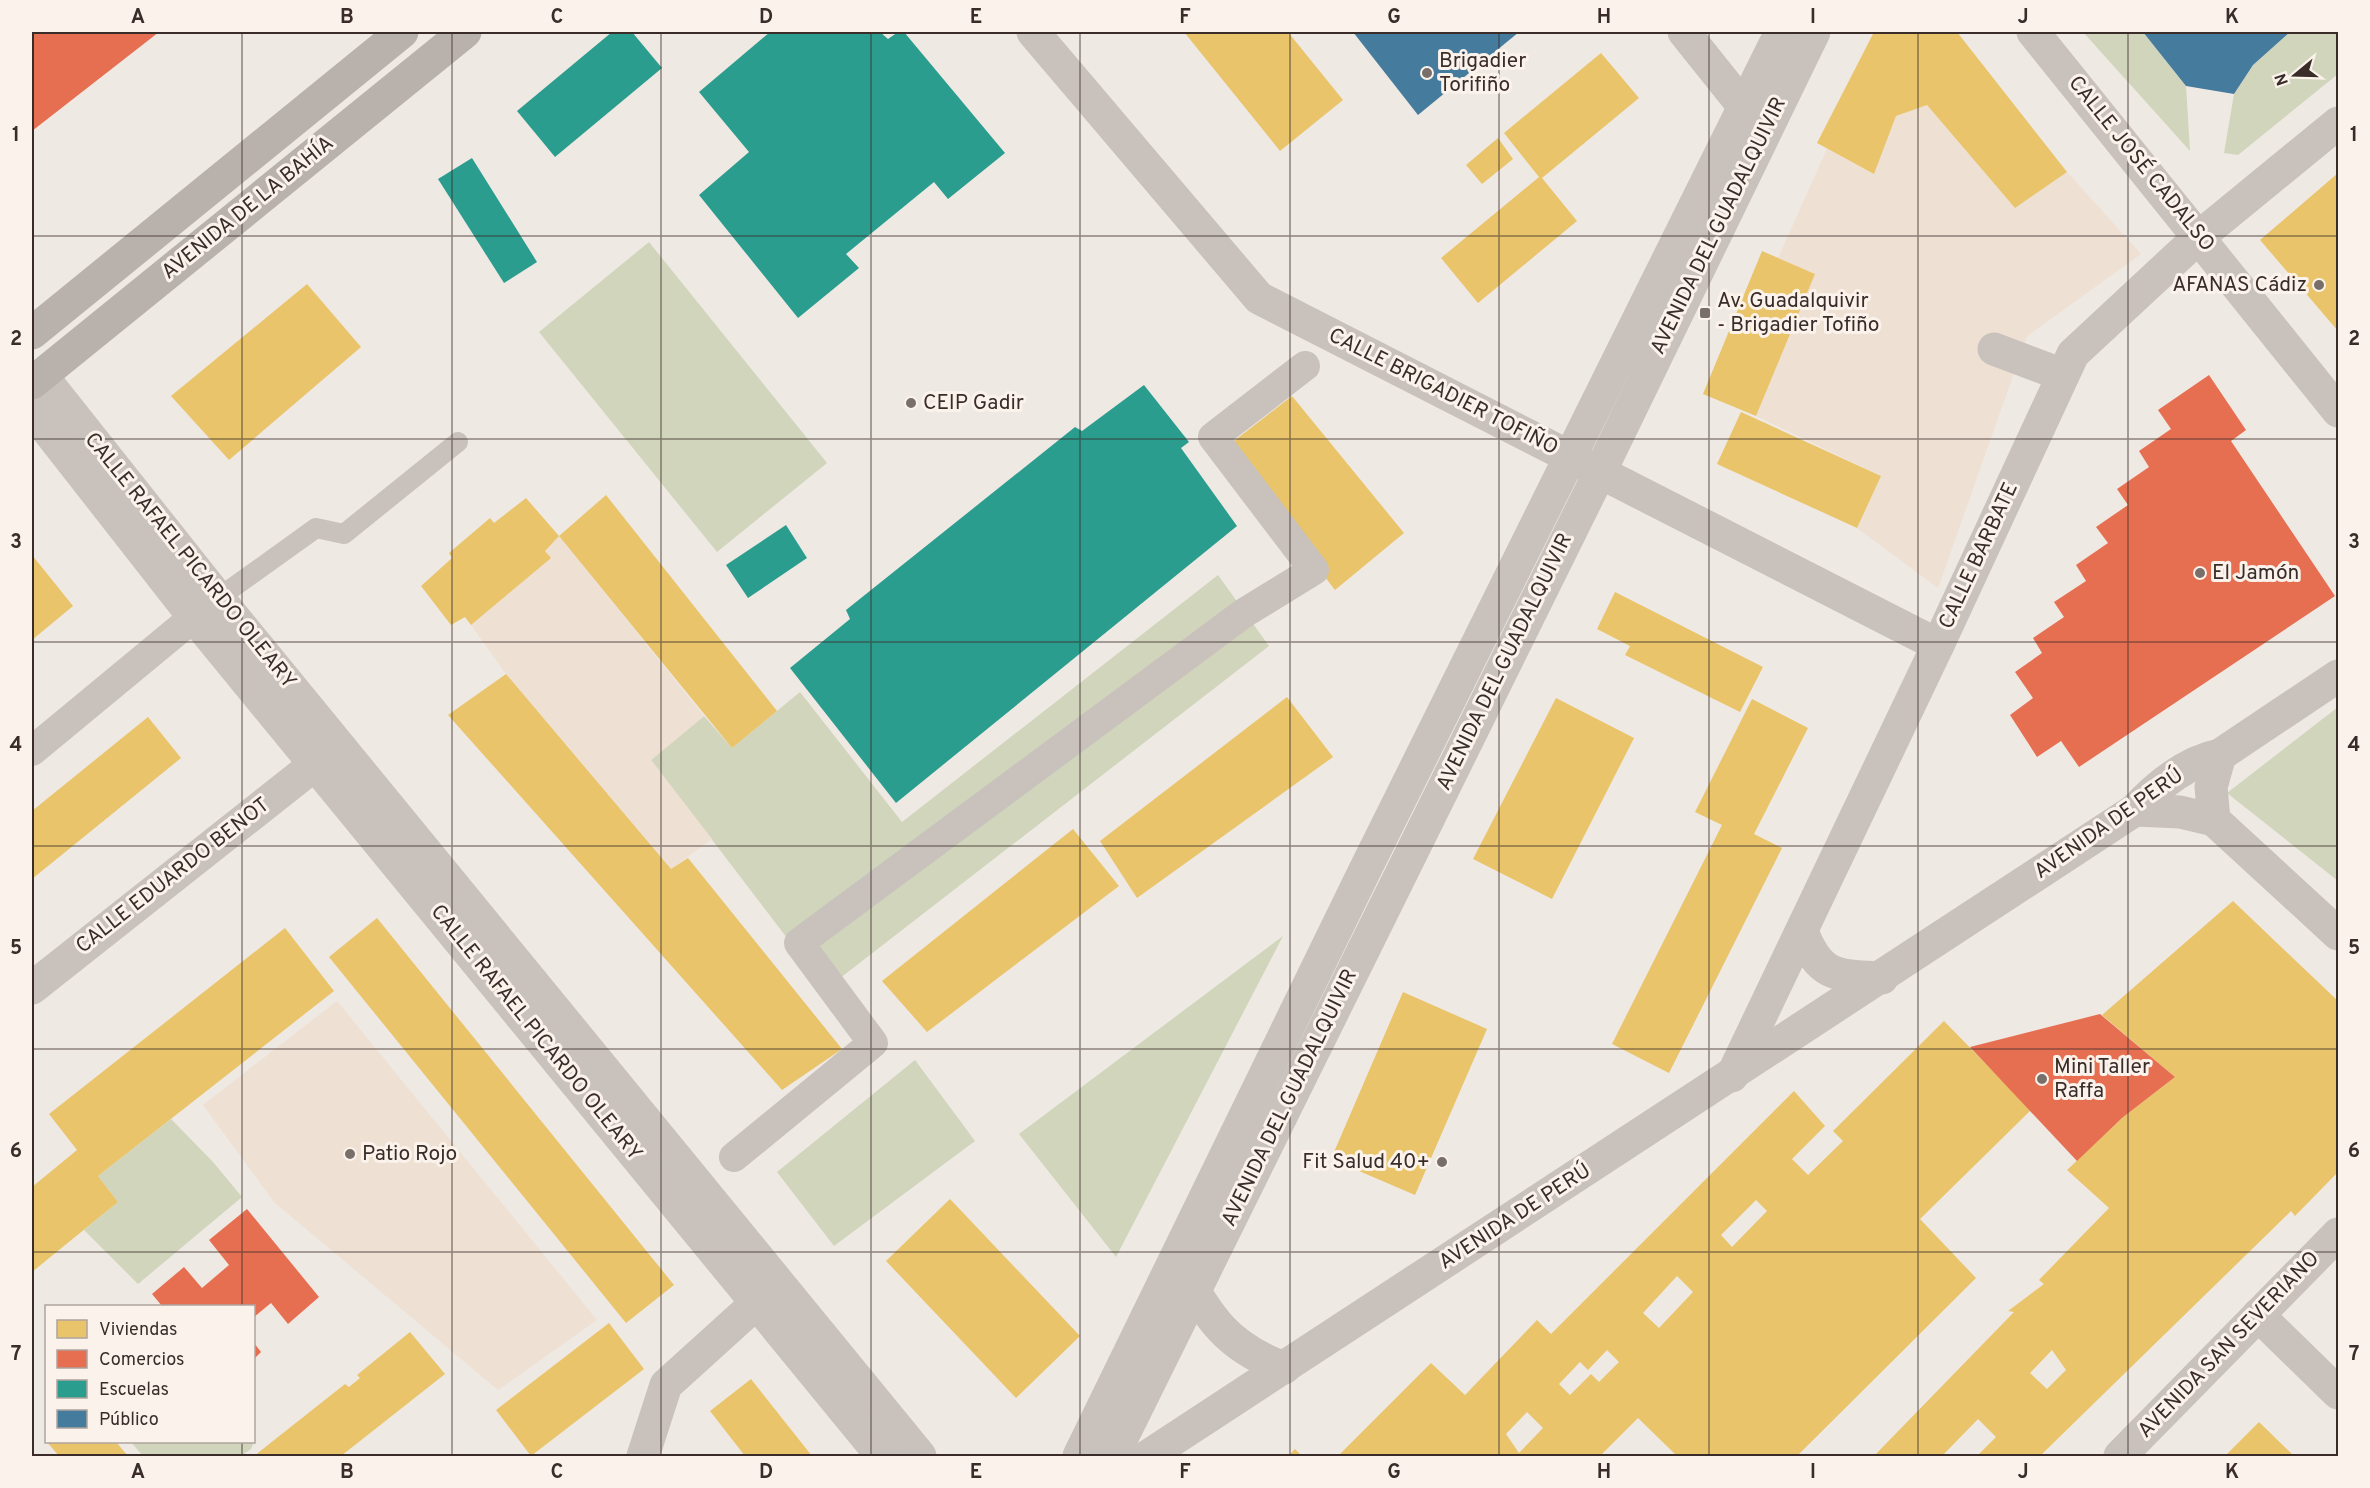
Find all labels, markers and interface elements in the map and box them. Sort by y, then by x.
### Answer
text: A [131,5,145,31]
text: B [340,5,354,31]
text: C [551,5,563,31]
text: D [759,5,773,31]
text: E [970,5,982,31]
text: F [1179,5,1191,31]
text: G [1387,5,1401,31]
text: H [1597,5,1611,31]
text: I [1810,5,1816,31]
text: J [2017,5,2029,31]
text: K [2225,5,2239,31]
north arrow [2265,45,2325,105]
place label: Brigadier Torifiño [1439,48,1526,99]
marker: Brigadier Torifiño [1420,66,1434,80]
street label: CALLE JOSÉ CADALSO [2062,70,2221,257]
text: N [2271,71,2294,88]
street label: AVENIDA DEL GUADALQUIVIR [1645,93,1793,359]
text: 1 [12,123,20,149]
text: 1 [2350,123,2358,149]
street label: AVENIDA DE LA BAHÍA [156,129,340,286]
place label: AFANAS Cádiz [2172,272,2307,299]
marker: AFANAS Cádiz [2312,278,2326,292]
place label: Av. Guadalquivir - Brigadier Tofiño [1717,288,1880,339]
marker: Av. Guadalquivir - Brigadier Tofiño [1698,306,1712,320]
street label: CALLE BRIGADIER TOFIÑO [1324,322,1562,462]
text: 2 [10,327,22,353]
text: 2 [2348,327,2360,353]
place label: CEIP Gadir [923,390,1024,417]
marker: CEIP Gadir [904,396,918,410]
street label: CALLE RAFAEL PICARDO OLEARY [78,427,302,695]
street label: CALLE BARBATE [1933,478,2025,634]
street label: AVENIDA DEL GUADALQUIVIR [1431,529,1579,795]
text: 3 [10,530,22,556]
text: 3 [2348,530,2360,556]
place label: El Jamón [2212,560,2299,587]
marker: El Jamón [2193,566,2207,580]
text: 4 [10,733,22,759]
text: 4 [2348,733,2360,759]
street label: AVENIDA DE PERÚ [2029,762,2189,886]
street label: CALLE EDUARDO BENOT [71,792,275,960]
street label: CALLE RAFAEL PICARDO OLEARY [424,899,648,1167]
text: 5 [10,936,22,962]
text: 5 [2348,936,2360,962]
street label: AVENIDA DEL GUADALQUIVIR [1216,965,1364,1231]
place label: Mini Taller Raffa [2054,1054,2150,1105]
marker: Mini Taller Raffa [2035,1072,2049,1086]
text: 6 [10,1139,22,1165]
text: 6 [2348,1139,2360,1165]
place label: Patio Rojo [362,1141,457,1168]
marker: Patio Rojo [343,1147,357,1161]
place label: Fit Salud 40+ [1302,1149,1430,1176]
marker: Fit Salud 40+ [1435,1155,1449,1169]
street label: AVENIDA DE PERÚ [1433,1157,1596,1276]
street label: AVENIDA SAN SEVERIANO [2132,1246,2326,1444]
legend [45,1305,255,1443]
text: Viviendas [99,1319,177,1342]
text: 7 [11,1342,21,1368]
text: 7 [2349,1342,2359,1368]
text: Comercios [99,1349,185,1372]
text: Escuelas [99,1379,169,1402]
text: Público [99,1409,159,1432]
text: A [131,1460,145,1486]
text: B [340,1460,354,1486]
text: C [551,1460,563,1486]
text: D [759,1460,773,1486]
text: E [970,1460,982,1486]
text: F [1179,1460,1191,1486]
text: G [1387,1460,1401,1486]
text: H [1597,1460,1611,1486]
text: I [1810,1460,1816,1486]
text: J [2017,1460,2029,1486]
text: K [2225,1460,2239,1486]

